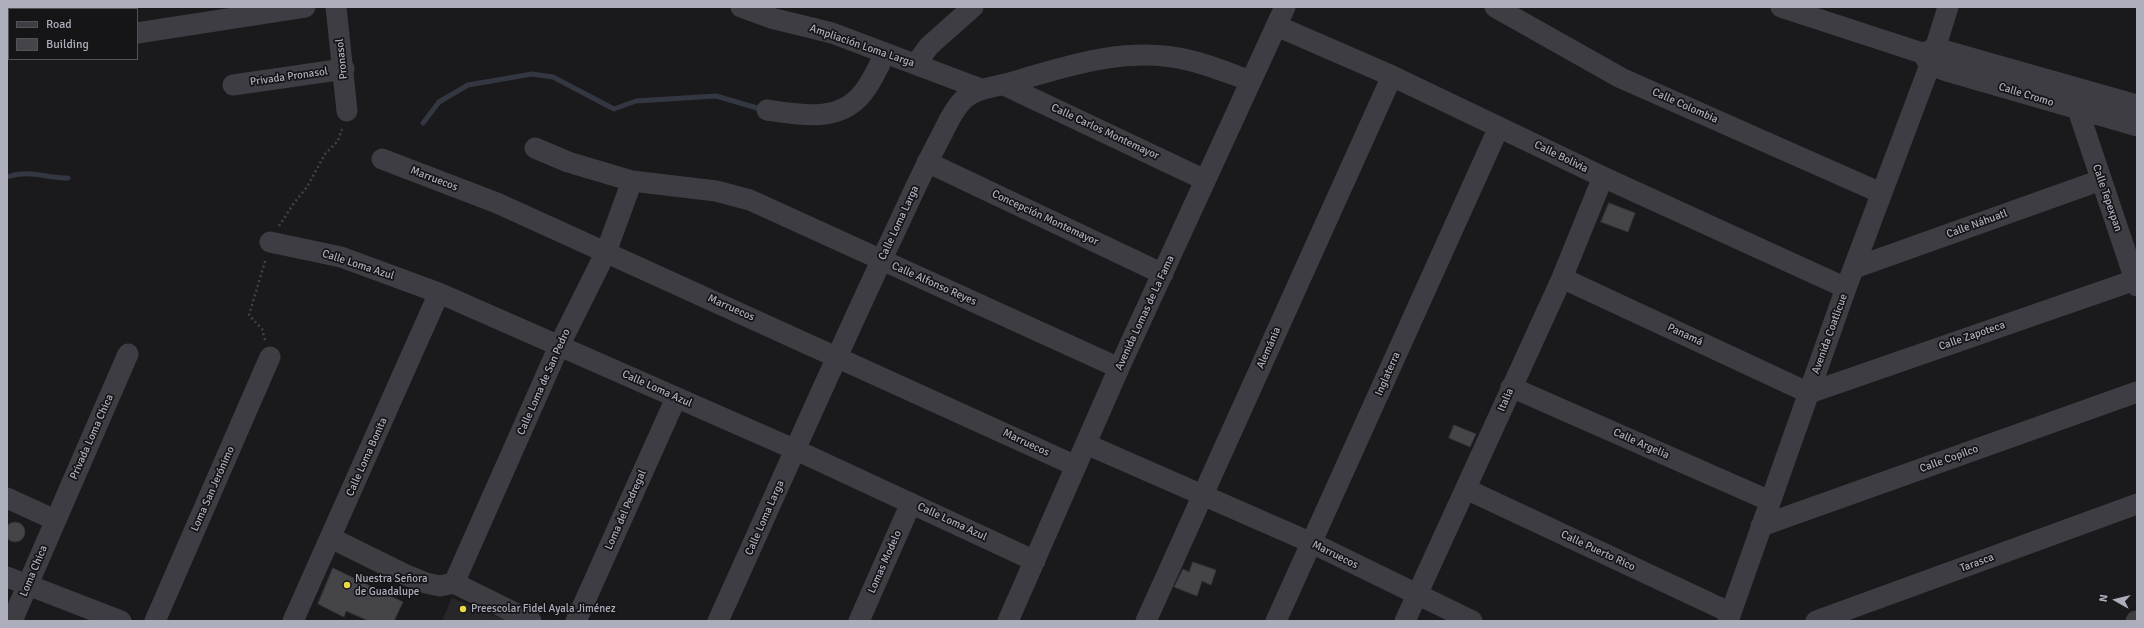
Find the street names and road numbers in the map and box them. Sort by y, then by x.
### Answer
street label: Ampliación Loma Larga [808,22,916,70]
street label: Pronasol [333,38,351,80]
street label: Privada Pronasol [249,65,329,89]
street label: Calle Cromo [1997,80,2055,110]
street label: Calle Colombia [1650,86,1720,126]
street label: Calle Carlos Montemayor [1049,101,1161,163]
street label: Calle Bolivia [1532,138,1590,176]
street label: Calle Tepexpan [2089,163,2125,233]
street label: Marruecos [408,164,460,194]
street label: Calle Loma Larga [876,184,922,262]
street label: Concepción Montemayor [990,188,1100,248]
street label: Calle Náhuatl [1945,207,2009,241]
street label: Calle Loma Azul [320,247,396,283]
street label: Avenida Lomas de La Fama [1113,253,1177,373]
street label: Calle Alfonso Reyes [890,259,978,309]
street label: Marruecos [706,292,756,324]
street label: Avenida Coatlicue [1809,292,1851,376]
street label: Calle Zapoteca [1937,318,2007,354]
street label: Panamá [1665,321,1705,349]
street label: Alemánia [1254,325,1284,371]
street label: Calle Loma de San Pedro [515,327,573,437]
street label: Inglaterra [1372,350,1404,398]
street label: Calle Loma Azul [620,368,694,410]
street label: Italia [1495,386,1517,414]
street label: Privada Loma Chica [67,392,117,482]
street label: Calle Loma Bonita [344,416,390,498]
street label: Calle Argelia [1611,426,1671,462]
street label: Marruecos [1001,427,1051,459]
street label: Calle Copilco [1918,442,1980,476]
street label: Loma San Jerónimo [188,445,238,533]
street label: Loma del Pedregal [602,468,650,552]
street label: Calle Loma Larga [743,478,787,558]
street label: Calle Loma Azul [915,500,989,544]
street label: Lomas Modelo [865,528,905,596]
street label: Calle Puerto Rico [1559,528,1637,574]
street label: Marruecos [1310,538,1360,572]
street label: Loma Chica [17,543,51,599]
street label: Tarasca [1958,551,1996,575]

